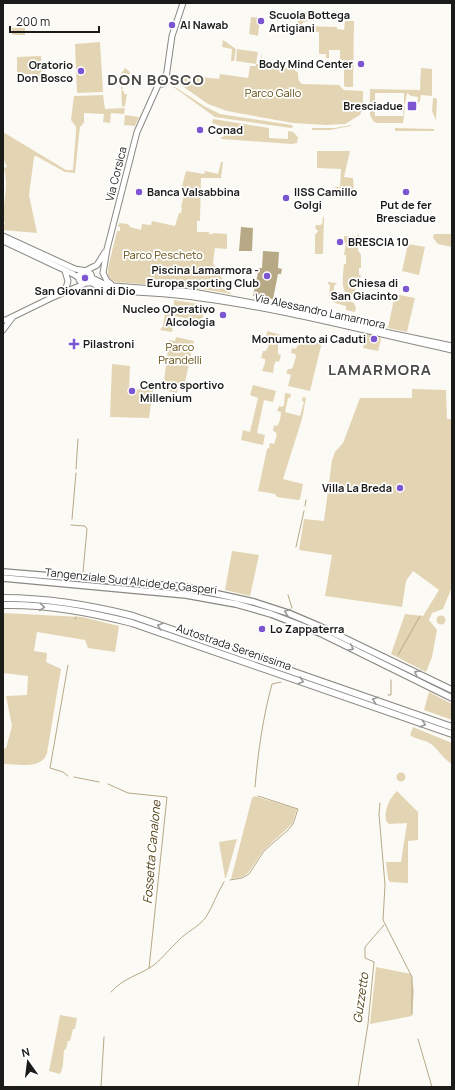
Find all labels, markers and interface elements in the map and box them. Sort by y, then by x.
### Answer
place label: Scuola Bottega Artigiani [269,7,350,35]
scale bar [10,8,99,34]
text: 200 m [16,13,50,30]
marker: Scuola Bottega Artigiani [256,16,266,26]
place label: Al Nawab [180,17,229,32]
marker: Al Nawab [167,20,177,30]
place label: Body Mind Center [259,56,354,71]
place label: Oratorio Don Bosco [17,57,73,85]
marker: Body Mind Center [356,59,366,69]
marker: Oratorio Don Bosco [76,66,86,76]
district label: DON BOSCO [107,69,205,90]
park label: Parco Gallo [245,85,302,100]
place label: Bresciadue [343,98,403,113]
marker: Bresciadue [406,100,418,112]
place label: Conad [208,122,243,137]
marker: Conad [195,125,205,135]
street label: Via Corsica [101,145,130,203]
place label: Banca Valsabbina [147,184,240,199]
place label: IISS Camillo Golgi [294,184,358,212]
marker: Banca Valsabbina [134,187,144,197]
marker: Put de fer Bresciadue [401,187,411,197]
marker: IISS Camillo Golgi [281,193,291,203]
place label: Put de fer Bresciadue [376,197,436,225]
place label: BRESCIA 10 [348,234,409,249]
marker: BRESCIA 10 [335,237,345,247]
park label: Parco Pescheto [123,247,203,262]
place label: Piscina Lamarmora - Europa sporting Club [147,262,259,290]
marker: Piscina Lamarmora - Europa sporting Club [262,271,272,281]
marker: San Giovanni di Dio [80,273,90,283]
place label: Chiesa di San Giacinto [330,275,398,303]
place label: San Giovanni di Dio [34,283,136,298]
marker: Chiesa di San Giacinto [401,284,411,294]
street label: Via Alessandro Lamarmora [253,289,387,332]
place label: Nucleo Operativo Alcologia [123,301,215,329]
marker: Nucleo Operativo Alcologia [218,310,228,320]
place label: Monumento ai Caduti [252,331,366,346]
marker: Monumento ai Caduti [369,334,379,344]
place label: Pilastroni [83,336,134,351]
marker: Pilastroni [68,338,80,350]
park label: Parco Prandelli [158,339,202,367]
district label: LAMARMORA [328,359,432,380]
place label: Centro sportivo Millenium [140,377,224,405]
marker: Centro sportivo Millenium [127,386,137,396]
place label: Villa La Breda [322,480,392,495]
marker: Villa La Breda [395,483,405,493]
street label: Tangenziale Sud Alcide de Gasperi [44,564,218,597]
one-way arrow [39,602,45,611]
one-way arrow [283,609,290,617]
street label: Autostrada Serenissima [175,620,294,673]
place label: Lo Zappaterra [270,621,344,636]
one-way arrow [157,622,164,630]
marker: Lo Zappaterra [257,624,267,634]
one-way arrow [347,643,354,651]
one-way arrow [414,670,421,678]
one-way arrow [297,676,304,685]
one-way arrow [372,696,379,705]
one-way arrow [420,719,427,728]
water label: Fossetta Canalone [139,799,165,904]
water label: Guzzetto [349,971,373,1024]
north arrow [8,1042,48,1082]
text: N [20,1044,31,1060]

